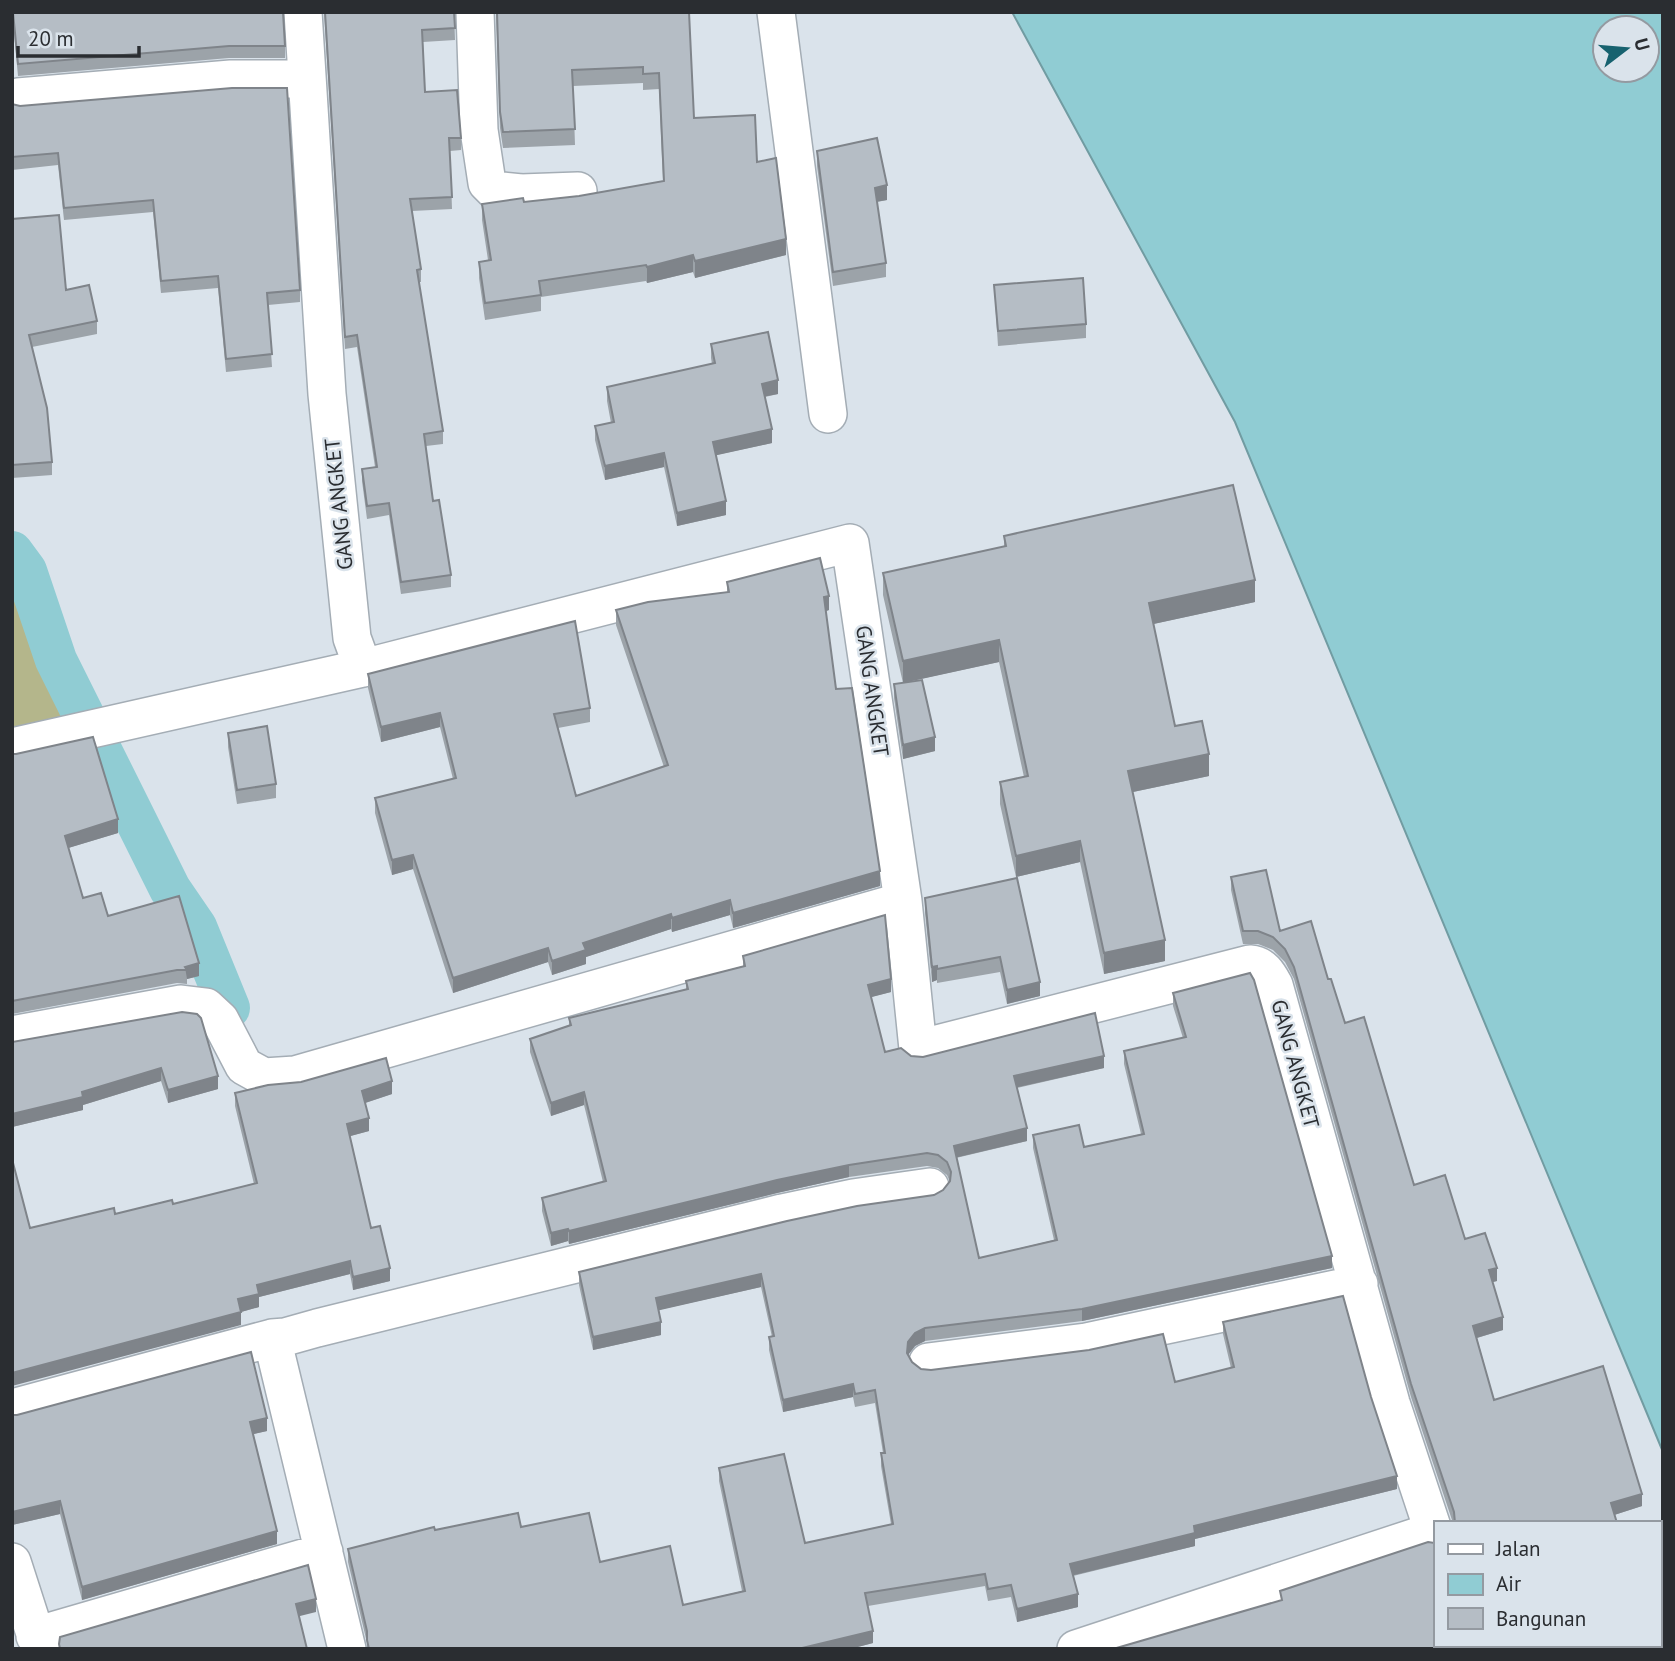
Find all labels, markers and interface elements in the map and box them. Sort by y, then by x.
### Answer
scale bar [18,14,138,58]
north arrow [1591,14,1661,84]
text: 20 m [28,25,74,52]
text: U [1629,35,1656,53]
street label: GANG ANGKET [318,437,359,571]
street label: GANG ANGKET [850,624,895,759]
street label: GANG ANGKET [1265,997,1326,1131]
legend [1434,1521,1661,1647]
text: Jalan [1495,1535,1541,1562]
text: Air [1496,1570,1521,1597]
text: Bangunan [1496,1605,1586,1632]

